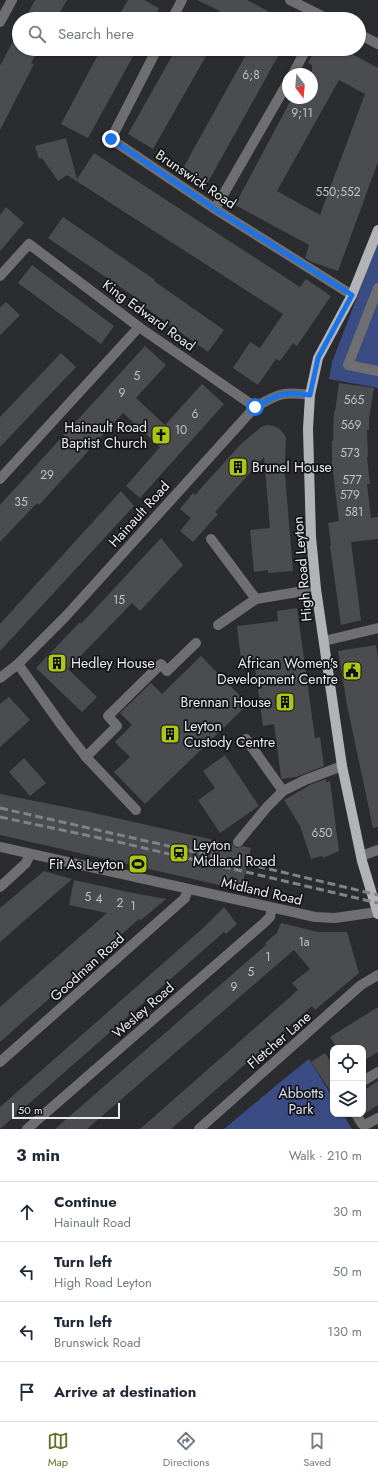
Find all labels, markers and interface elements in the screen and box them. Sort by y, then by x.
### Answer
search box [12,12,366,56]
icon: search [26,23,48,45]
text: Search here [58,23,134,45]
house number: 6;8 [242,66,260,84]
north arrow [282,68,318,104]
house number: 9;11 [291,104,313,122]
route end [102,130,120,148]
street label: Brunswick Road [152,145,240,213]
house number: 550;552 [315,183,361,201]
street label: King Edward Road [99,275,199,355]
house number: 5 [134,367,141,385]
house number: 9 [119,384,126,402]
house number: 565 [344,391,364,409]
route start [246,398,264,416]
house number: 6 [192,405,199,423]
house number: 569 [341,416,361,434]
place label: Hainault Road Baptist Church [61,417,147,453]
house number: 10 [175,421,187,439]
church icon: Hainault Road Baptist Church [150,424,172,446]
house number: 573 [340,444,360,462]
building icon: Brunel House [227,456,249,478]
place label: Brunel House [252,457,332,477]
house number: 29 [40,466,54,484]
house number: 577 [342,471,362,489]
street label: Hainault Road [104,477,174,551]
house number: 579 [340,486,360,504]
house number: 35 [14,493,28,511]
house number: 581 [345,503,363,521]
street label: High Road Leyton [287,516,317,622]
house number: 15 [113,591,125,609]
building icon: Hedley House [46,652,68,674]
place label: Hedley House [71,653,155,673]
place label: African Women's Development Centre [217,653,338,689]
public building icon: African Women's Development Centre [341,660,363,682]
building icon: Brennan House [274,691,296,713]
place label: Brennan House [181,692,271,712]
place label: Leyton Custody Centre [184,716,275,752]
building icon: Leyton Custody Centre [159,723,181,745]
house number: 650 [312,824,332,842]
place label: Leyton Midland Road [193,835,276,871]
station icon: Leyton Midland Road [168,842,190,864]
sports icon: Fit As Leyton [127,853,149,875]
place label: Fit As Leyton [49,854,124,874]
street label: Midland Road [219,872,305,910]
house number: 5 [85,888,92,906]
house number: 4 [96,890,103,908]
house number: 2 [117,894,124,912]
house number: 1 [130,897,136,915]
street label: Goodman Road [46,928,128,1006]
house number: 1a [298,933,310,951]
house number: 1 [265,948,271,966]
house number: 5 [248,963,255,981]
street label: Wesley Road [108,977,178,1043]
house number: 9 [231,978,238,996]
street label: Fletcher Lane [243,1007,315,1073]
map controls [330,1045,366,1117]
button: locate [330,1045,366,1081]
button: layers [330,1081,366,1117]
park label: Abbotts Park [278,1083,324,1119]
scale bar [12,1101,120,1120]
text: 50 m [18,1102,43,1118]
text: 3 min [16,1143,60,1167]
text: Walk · 210 m [289,1146,362,1165]
text: Continue [54,1191,117,1213]
icon: ahead [16,1201,38,1223]
text: 30 m [333,1202,362,1221]
text: Hainault Road [54,1213,131,1232]
text: Turn left [54,1251,112,1273]
icon: left [16,1261,38,1283]
text: 50 m [333,1262,362,1281]
text: High Road Leyton [54,1273,152,1292]
text: Turn left [54,1311,112,1333]
icon: left [16,1321,38,1343]
text: 130 m [327,1322,362,1341]
text: Brunswick Road [54,1333,141,1352]
icon: arrive [16,1381,38,1403]
text: Arrive at destination [54,1381,196,1403]
tab: Map [47,1430,69,1470]
tab: Directions [163,1430,209,1470]
tab: Saved [303,1430,331,1470]

